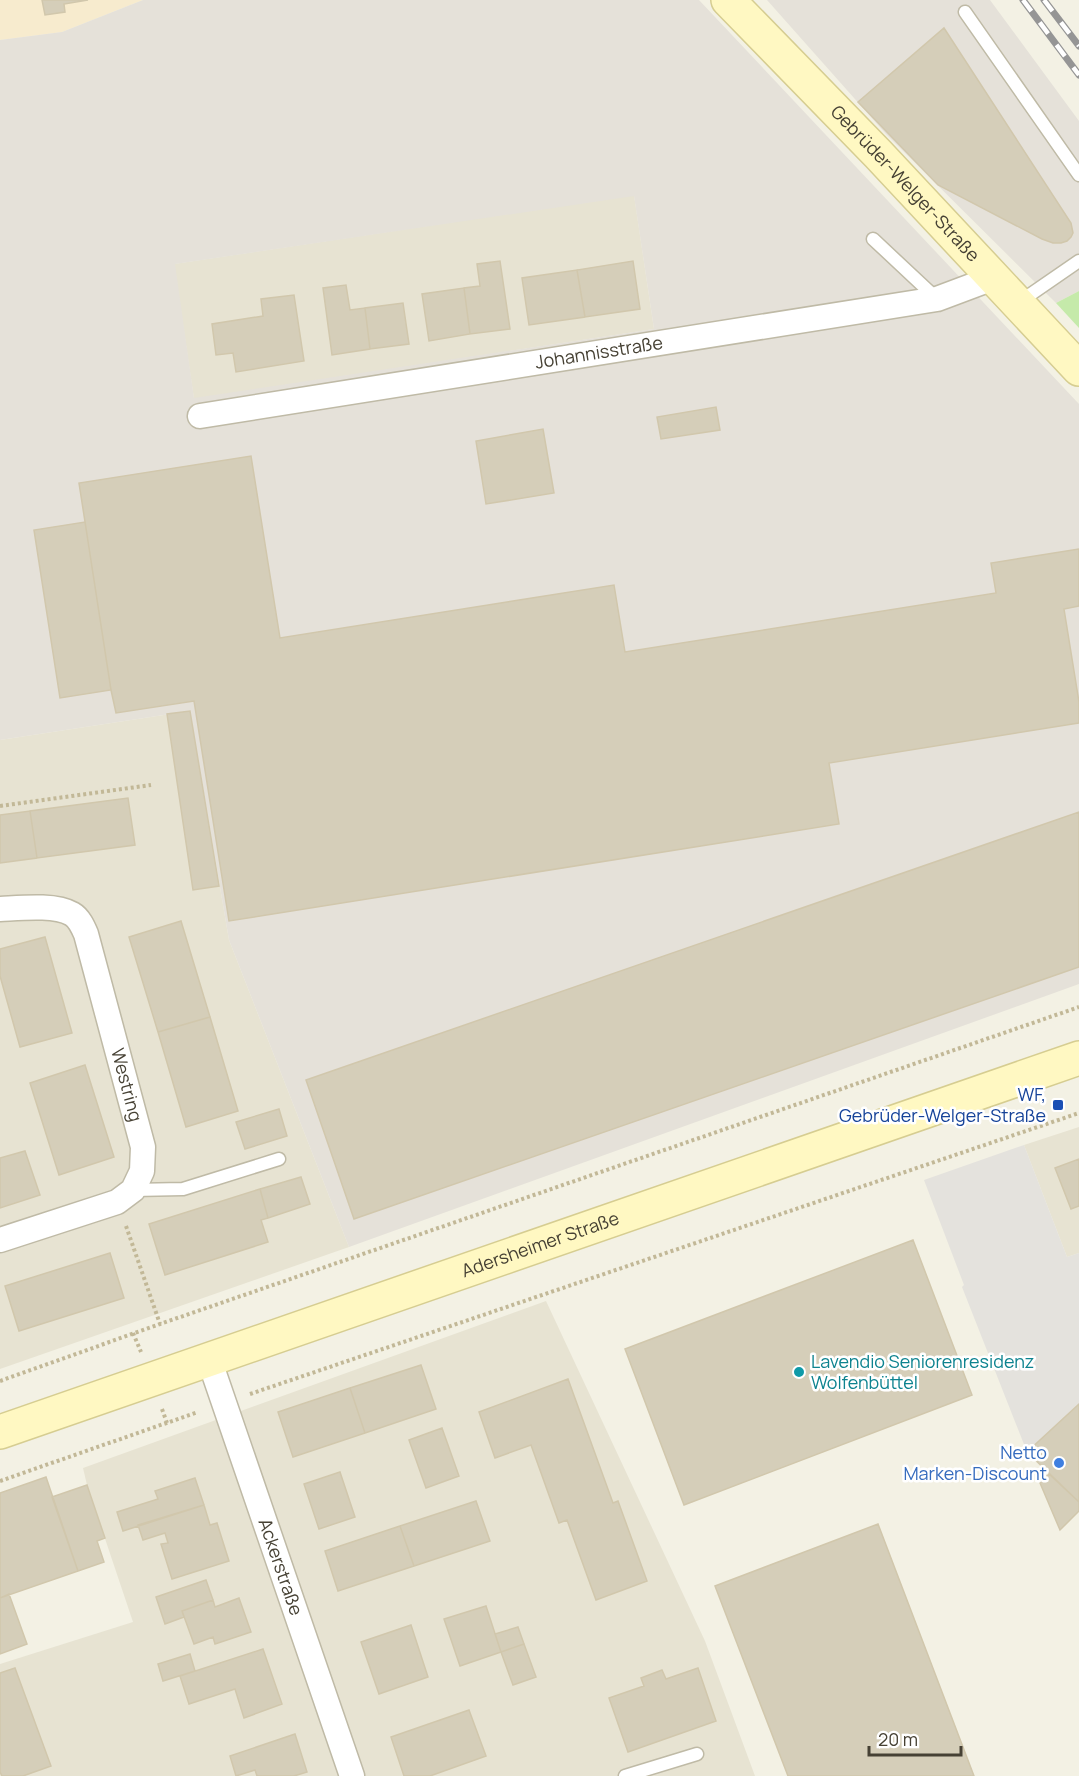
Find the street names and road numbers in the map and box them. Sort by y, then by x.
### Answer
street label: Gebrüder-Welger-Straße [826,99,986,266]
street label: Johannisstraße [533,330,664,374]
street label: Westring [106,1045,149,1124]
street label: Adersheimer Straße [458,1205,622,1282]
street label: Ackerstraße [254,1515,309,1618]

